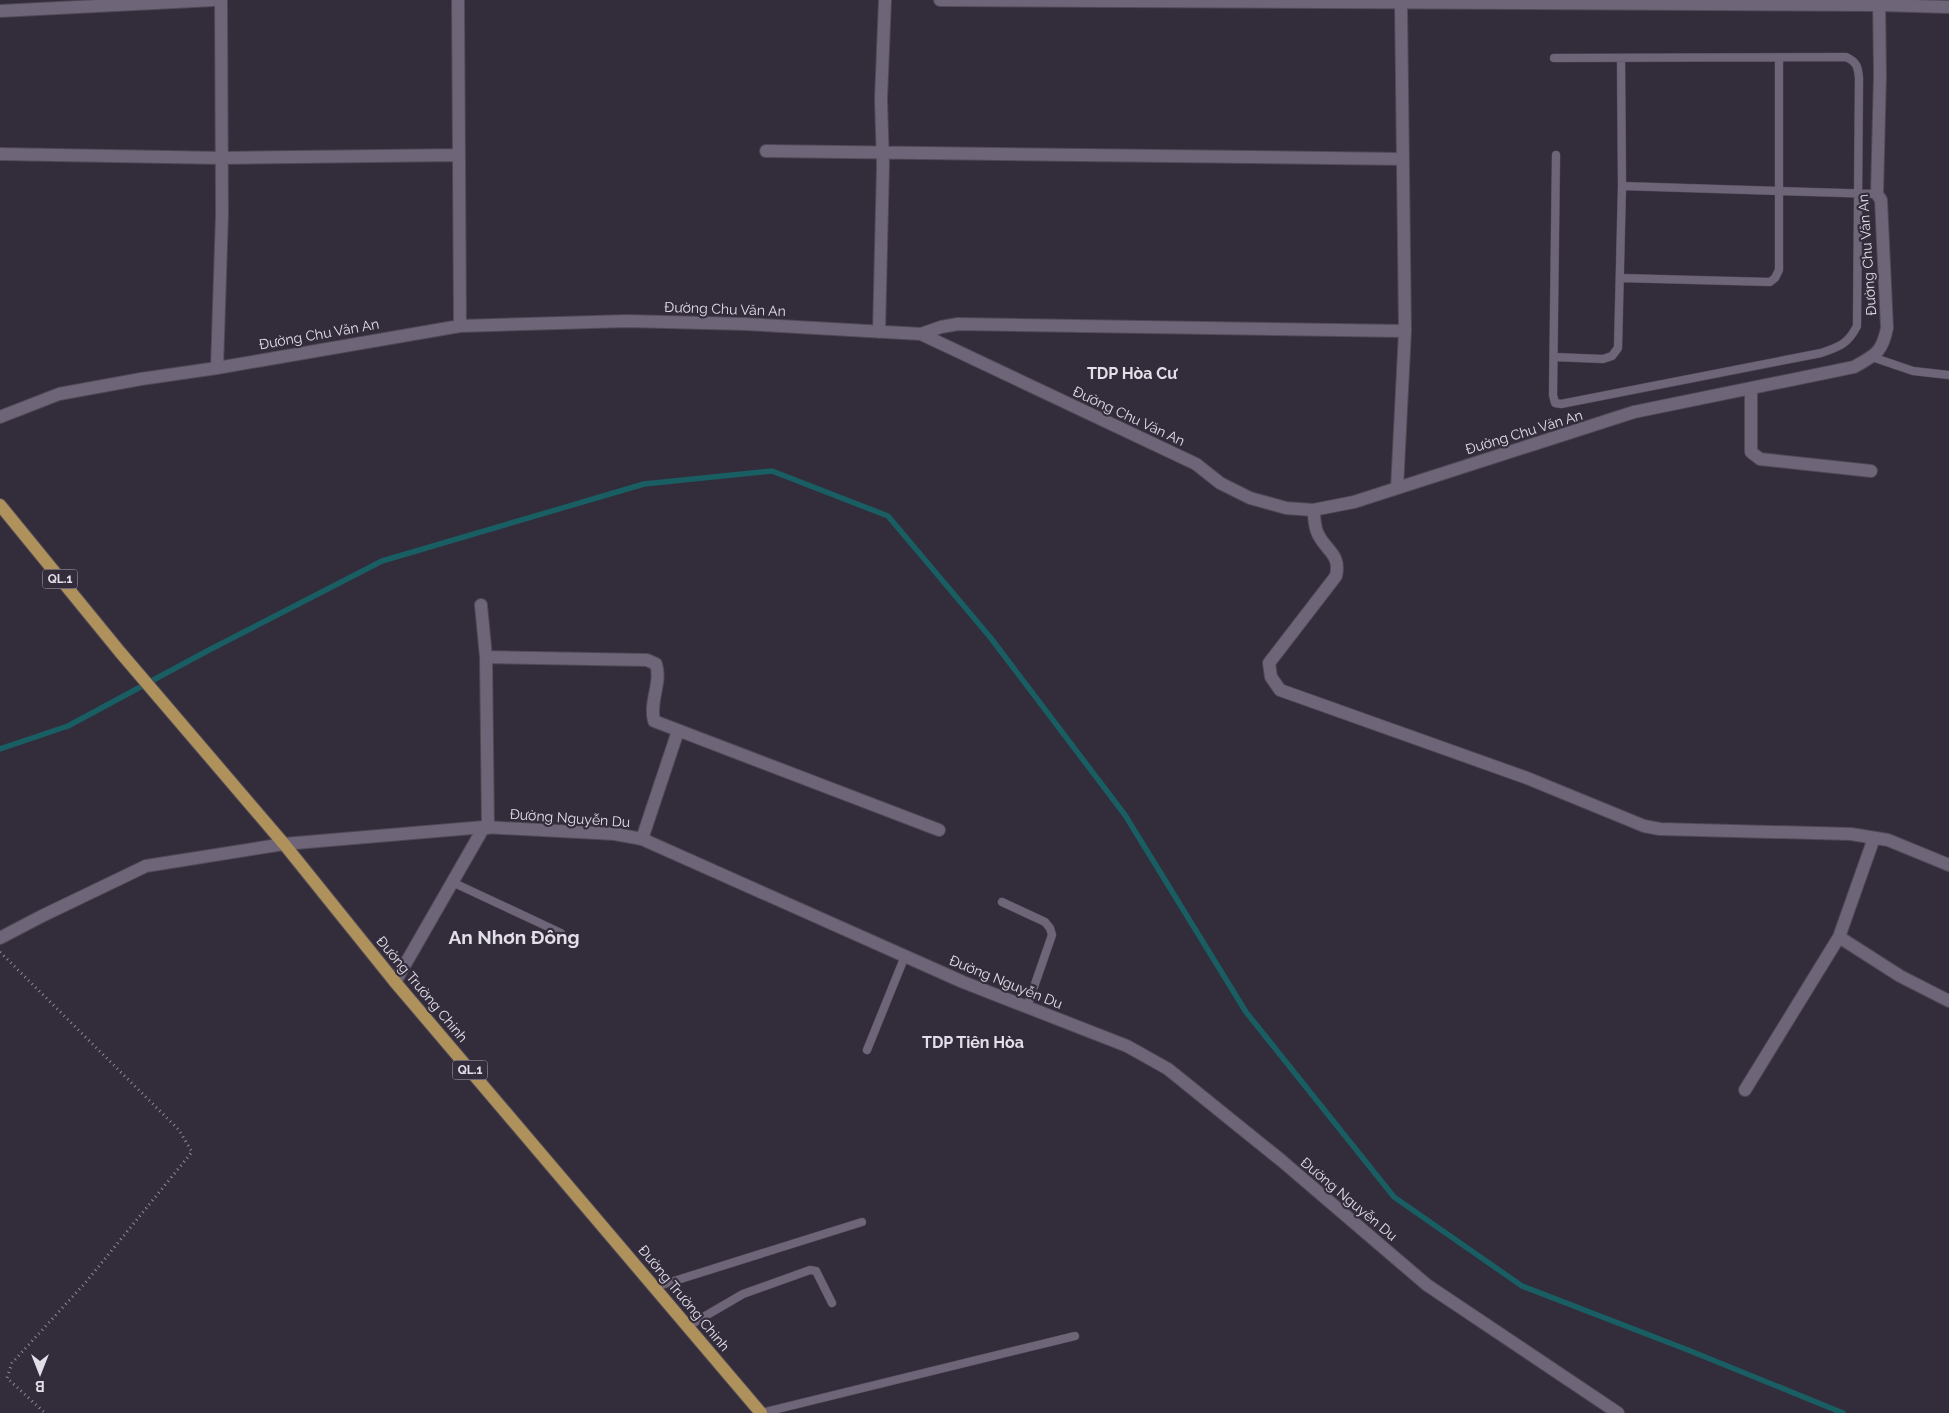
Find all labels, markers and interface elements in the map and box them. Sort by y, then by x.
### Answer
street label: Đường Chu Văn An [1855,194,1879,316]
street label: Đường Chu Văn An [664,299,786,319]
street label: Đường Chu Văn An [258,316,380,352]
district label: TDP Hòa Cư [1087,364,1178,383]
street label: Đường Chu Văn An [1070,383,1188,449]
street label: Đường Chu Văn An [1463,407,1585,457]
road number: QL.1 [42,570,78,588]
street label: Đường Nguyễn Du [509,806,631,830]
district label: An Nhơn Đông [448,926,580,948]
street label: Đường Trường Chinh [373,933,471,1045]
street label: Đường Nguyễn Du [947,952,1065,1012]
district label: TDP Tiên Hòa [922,1033,1024,1052]
road number: QL.1 [452,1060,488,1080]
street label: Đường Nguyễn Du [1298,1154,1400,1244]
street label: Đường Trường Chinh [635,1242,733,1354]
north arrow [15,1348,65,1398]
text: B [35,1378,45,1394]

